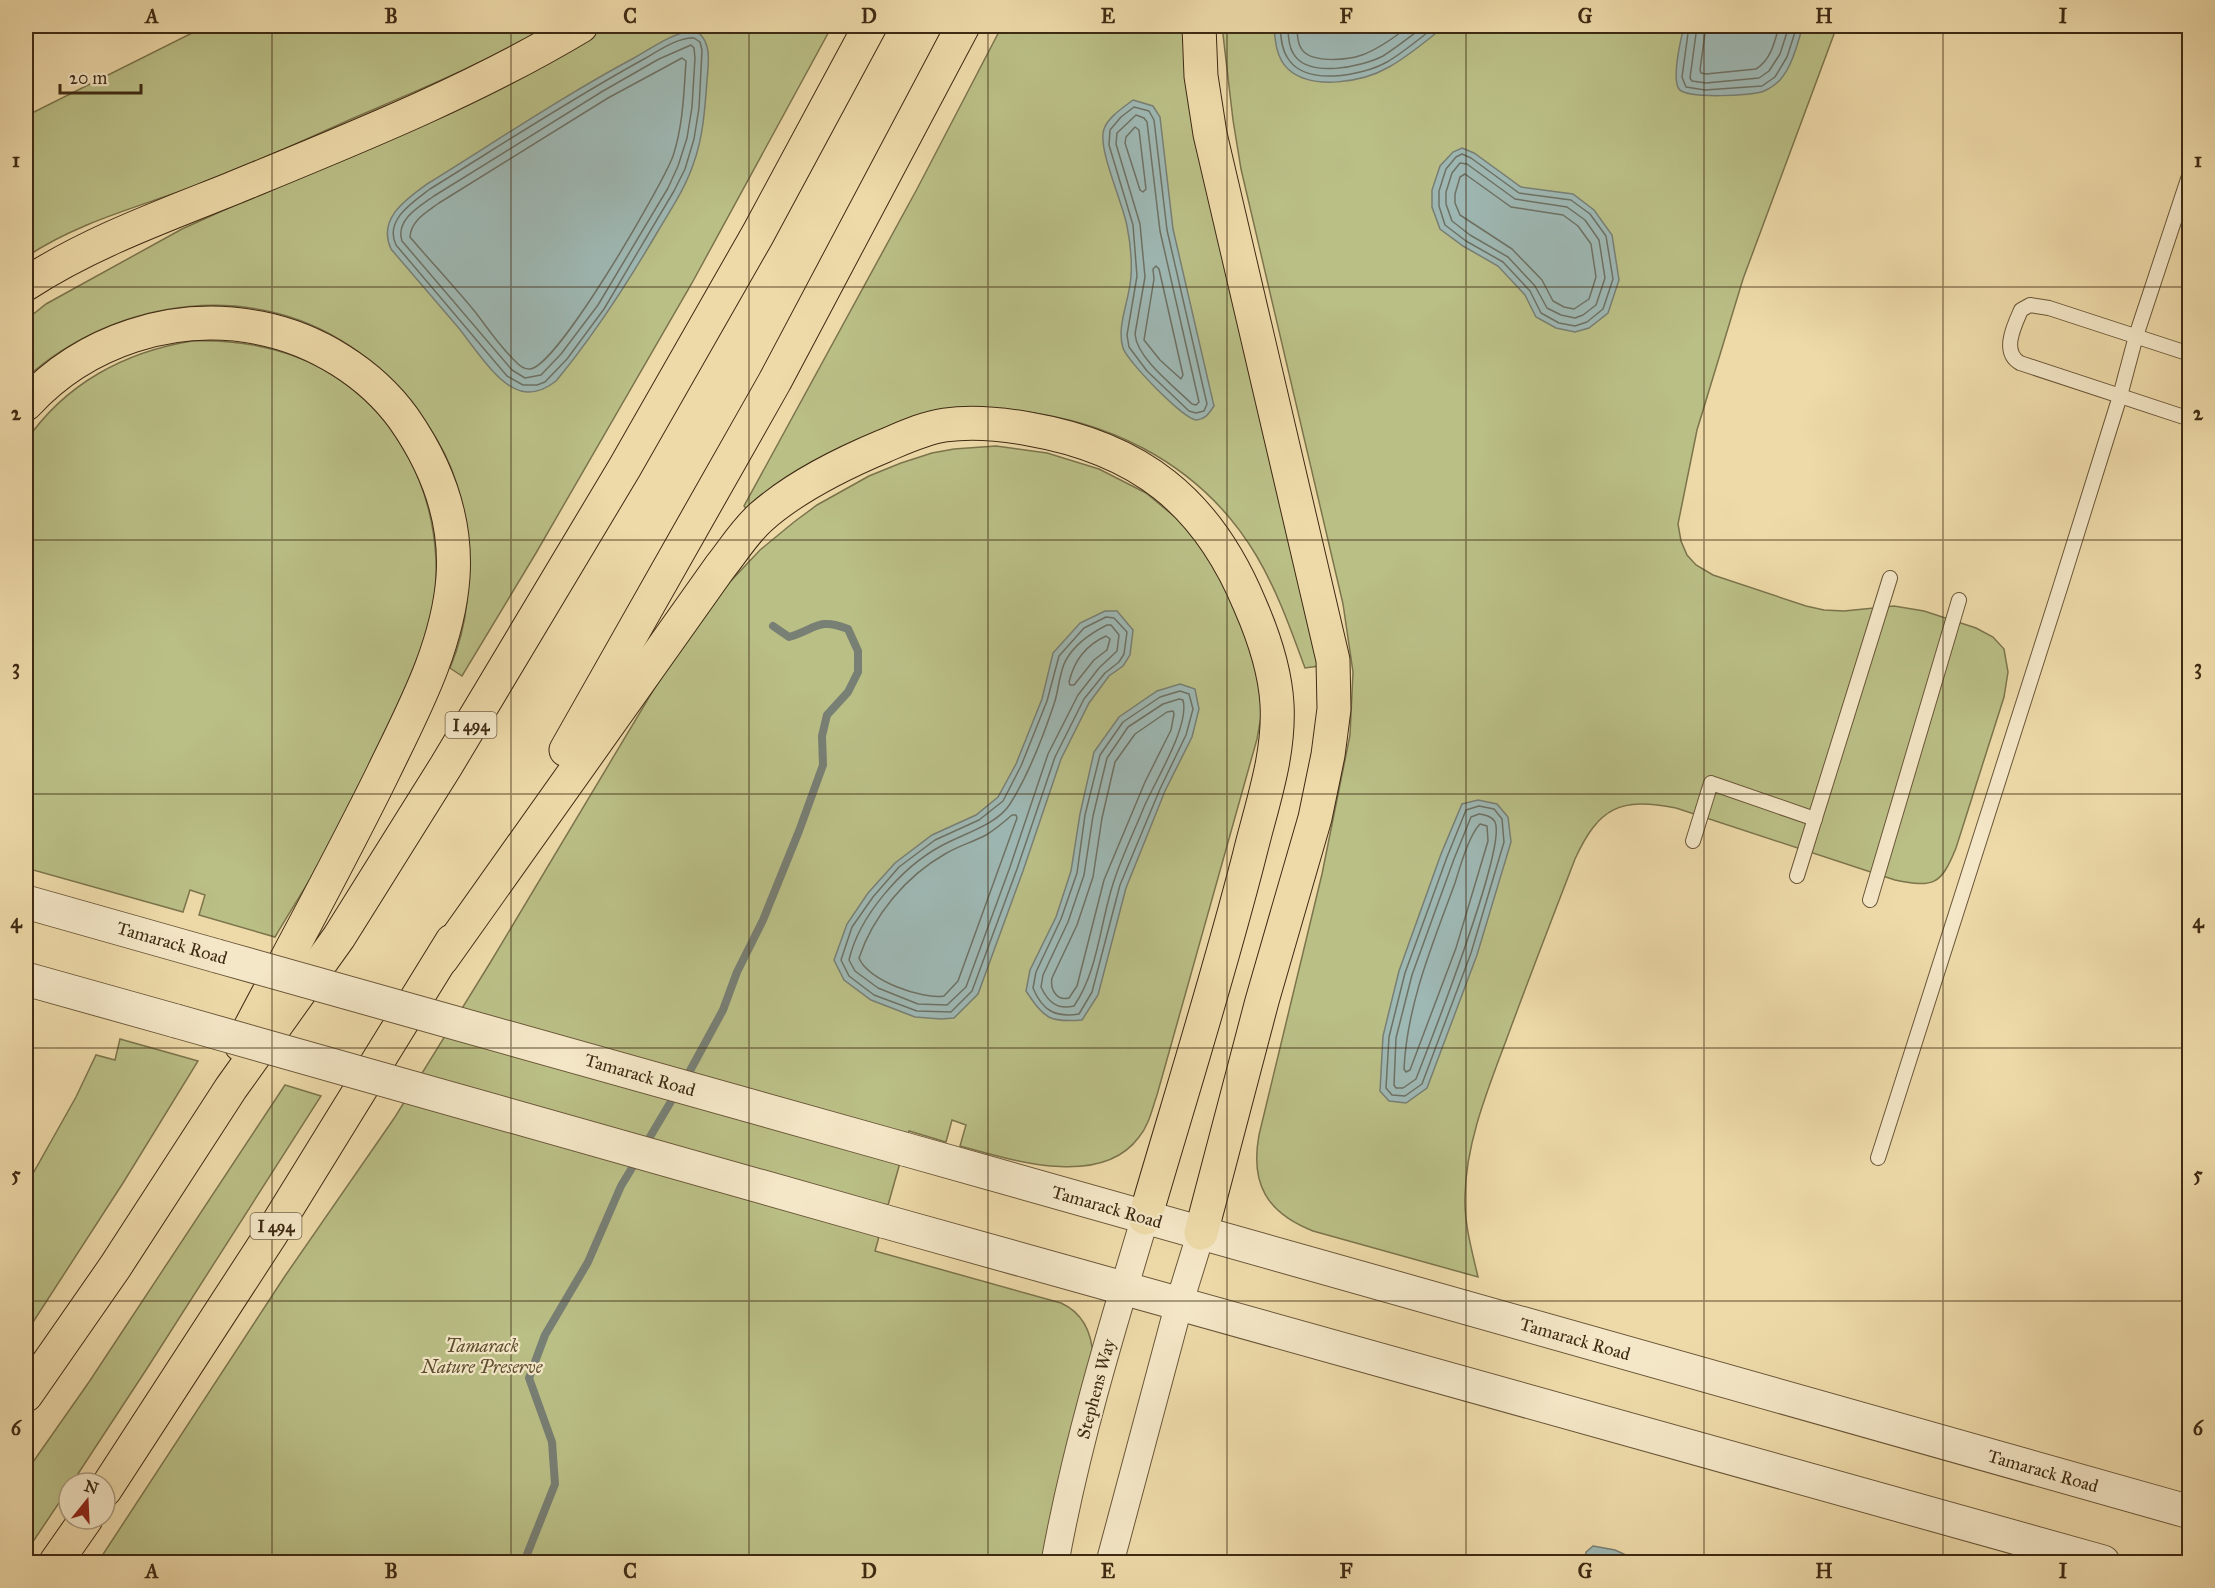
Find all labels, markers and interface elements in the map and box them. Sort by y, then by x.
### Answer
text: A [143,4,159,28]
text: B [384,4,398,28]
text: C [623,4,637,28]
text: D [861,4,877,28]
text: E [1101,4,1116,28]
text: F [1339,4,1353,28]
text: G [1578,4,1593,28]
text: H [1815,4,1833,28]
text: I [2059,4,2068,28]
scale bar [60,57,141,95]
text: 20 m [69,67,107,89]
text: 1 [12,148,20,172]
text: 1 [2194,148,2202,172]
text: 2 [11,401,22,425]
text: 2 [2193,401,2204,425]
text: 3 [12,655,20,680]
text: 3 [2194,655,2202,680]
road number: I 494 [446,712,496,738]
text: 4 [10,909,22,934]
text: 4 [2192,909,2204,934]
street label: Tamarack Road [114,917,230,969]
street label: Tamarack Road [582,1049,698,1101]
text: 5 [11,1162,21,1186]
text: 5 [2193,1162,2203,1186]
street label: Tamarack Road [1049,1181,1165,1233]
road number: I 494 [250,1213,302,1239]
street label: Tamarack Road [1517,1313,1633,1365]
park label: Tamarack Nature Preserve [421,1335,544,1378]
street label: Stephens Way [1072,1336,1120,1441]
text: 6 [11,1416,23,1440]
text: 6 [2193,1416,2205,1440]
street label: Tamarack Road [1985,1445,2101,1497]
north arrow [57,1471,117,1531]
text: N [82,1476,101,1498]
text: A [143,1559,159,1583]
text: B [384,1559,398,1583]
text: C [623,1559,637,1583]
text: D [861,1559,877,1583]
text: E [1101,1559,1116,1583]
text: F [1339,1559,1353,1583]
text: G [1578,1559,1593,1583]
text: H [1815,1559,1833,1583]
text: I [2059,1559,2068,1583]

